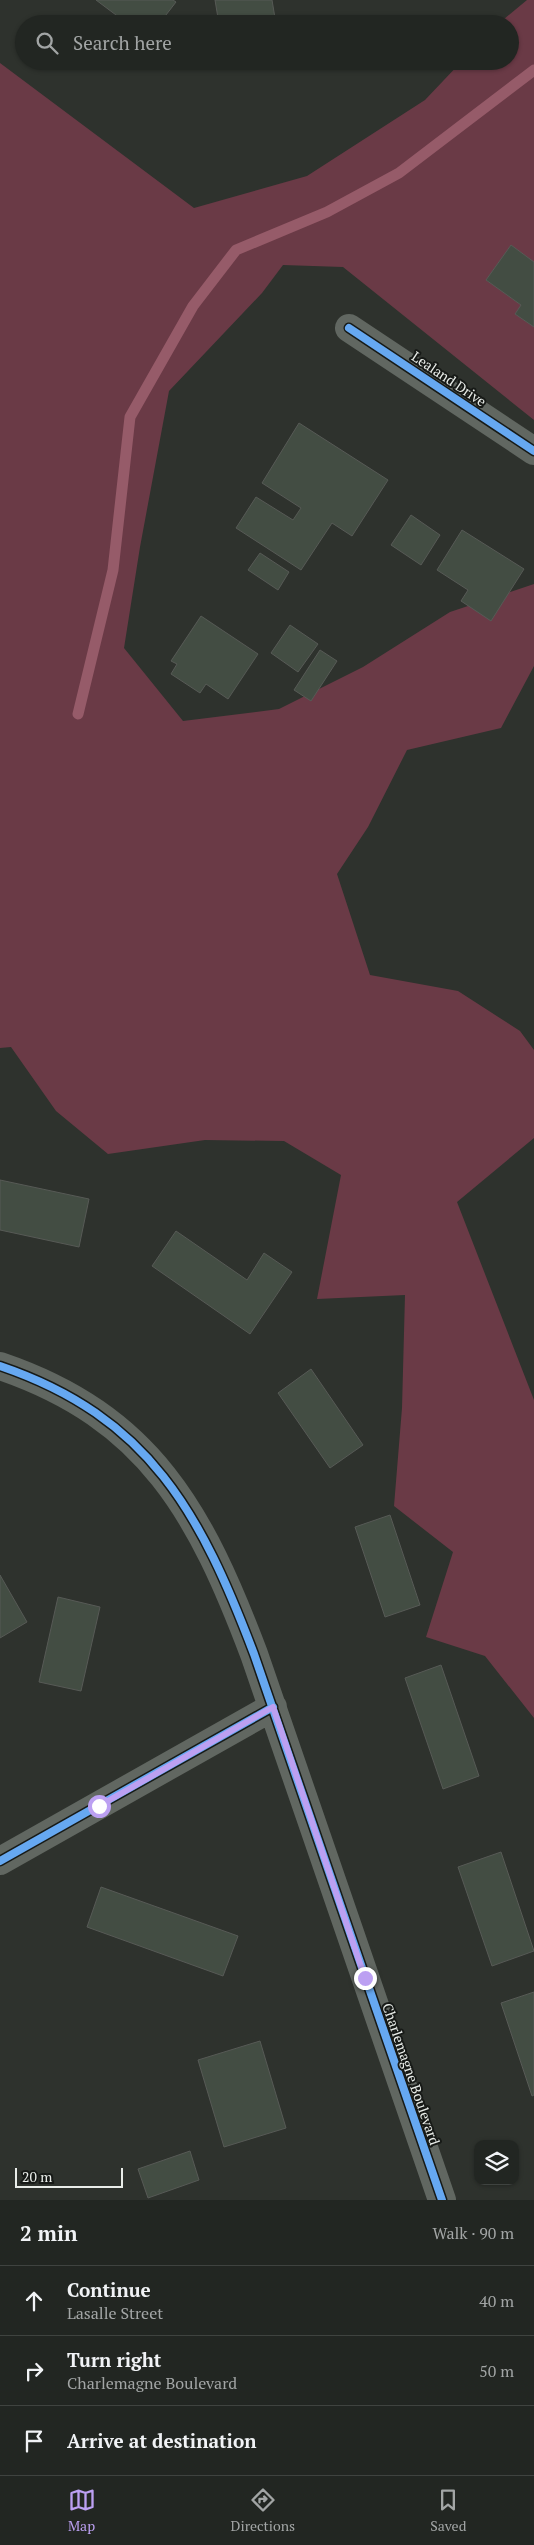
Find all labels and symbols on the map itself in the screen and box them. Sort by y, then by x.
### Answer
street label: Lealand Drive [408,347,490,410]
route start [88,1795,111,1818]
route end [354,1967,377,1990]
street label: Charlemagne Boulevard [378,2000,445,2148]
scale bar [15,2165,122,2188]

